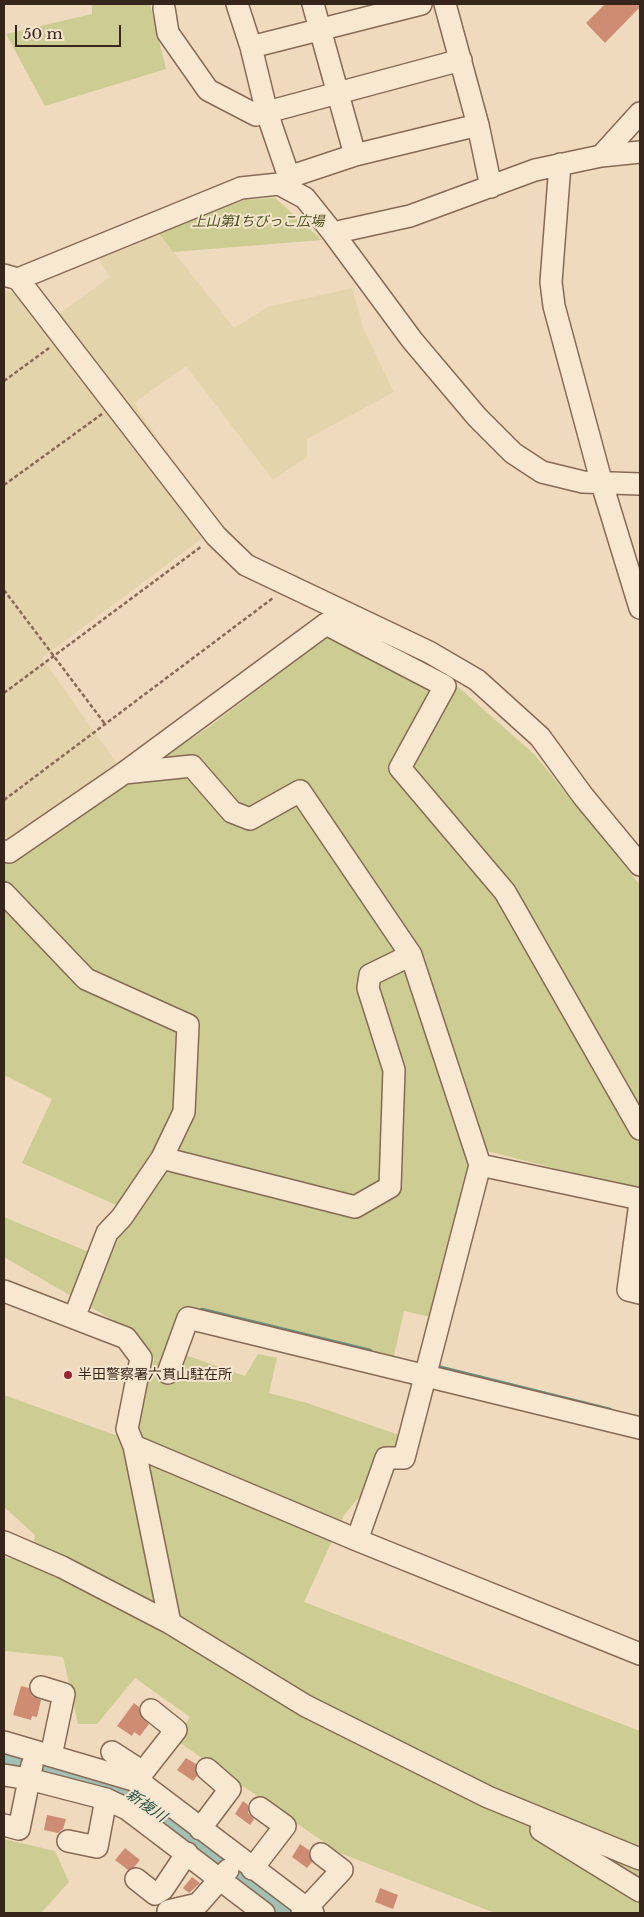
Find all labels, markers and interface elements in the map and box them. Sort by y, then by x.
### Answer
scale bar [18,15,124,47]
text: 50 m [23,24,63,43]
park label: 上山第1ちびっこ広場 [192,214,324,230]
place label: 半田警察署六貫山駐在所 [78,1367,232,1383]
marker: 半田警察署六貫山駐在所 [62,1369,74,1381]
water label: 新複川 [122,1786,170,1826]

